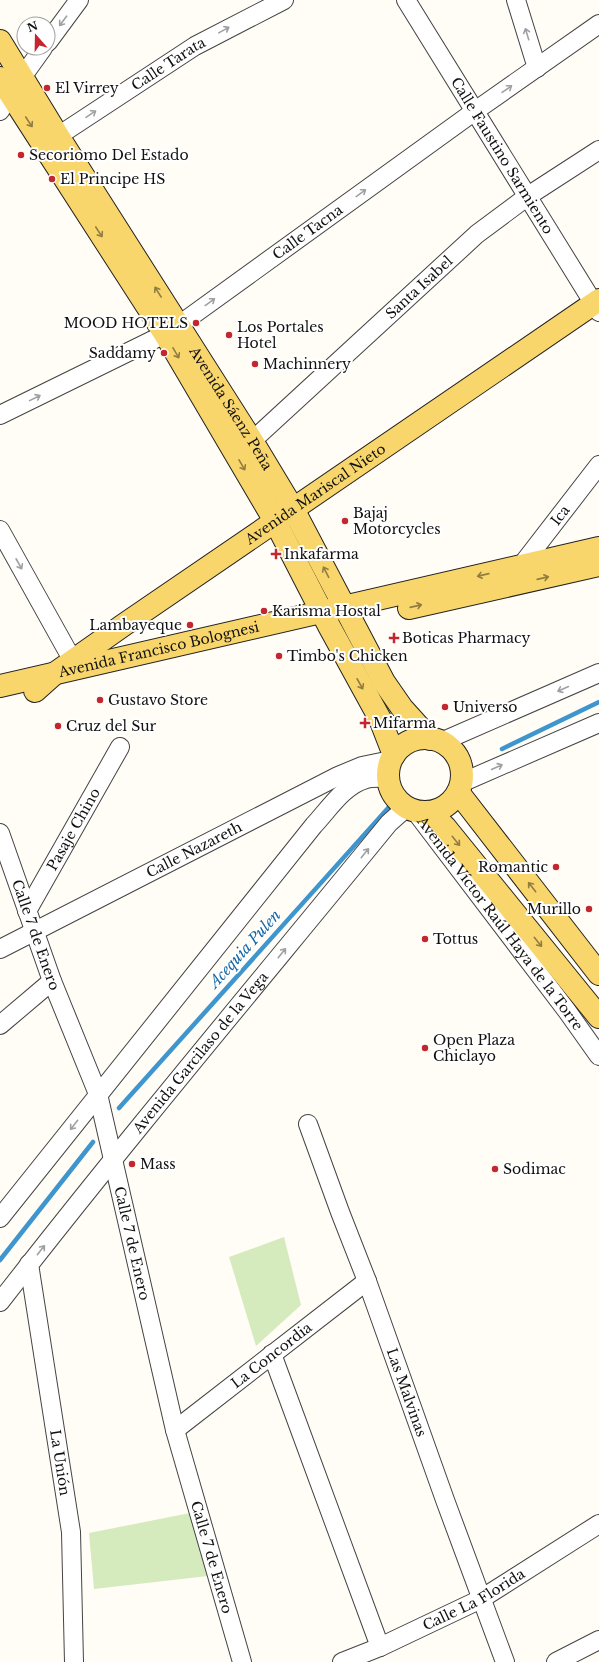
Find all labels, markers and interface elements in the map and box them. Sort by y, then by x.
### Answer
one-way arrow [59,15,68,26]
north arrow [16,16,56,56]
text: N [25,18,40,35]
one-way arrow [218,26,230,33]
one-way arrow [523,27,530,40]
street label: Calle Tarata [128,33,209,94]
street label: Calle Faustino Sarmiento [447,74,558,237]
place label: El Virrey [55,79,119,97]
marker: El Virrey [42,83,52,93]
one-way arrow [501,85,512,93]
one-way arrow [85,110,96,118]
one-way arrow [25,116,33,128]
place label: Secoriomo Del Estado [29,146,189,164]
marker: Secoriomo Del Estado [16,150,26,160]
place label: El Principe HS [60,170,165,188]
marker: El Principe HS [47,174,57,184]
one-way arrow [355,189,366,197]
street label: Calle Tacna [269,201,346,263]
one-way arrow [95,226,103,237]
street label: Santa Isabel [382,252,457,323]
one-way arrow [153,286,161,298]
one-way arrow [205,298,216,306]
place label: MOOD HOTELS [64,314,188,332]
marker: MOOD HOTELS [191,318,201,328]
place label: Los Portales Hotel [237,318,324,352]
marker: Los Portales Hotel [224,330,234,340]
street label: Avenida Sáenz Peña [185,342,277,474]
place label: Saddamy [89,344,156,362]
one-way arrow [173,347,181,359]
marker: Saddamy [159,348,169,358]
place label: Machinnery [263,355,351,373]
marker: Machinnery [250,359,260,369]
one-way arrow [29,394,41,401]
street label: Avenida Mariscal Nieto [241,439,389,549]
one-way arrow [239,459,247,471]
street label: Ica [547,501,574,529]
place label: Bajaj Motorcycles [353,504,441,538]
marker: Bajaj Motorcycles [340,516,350,526]
place label: Inkafarma [284,545,359,563]
marker: Inkafarma [271,549,281,559]
one-way arrow [16,557,23,569]
one-way arrow [322,567,329,579]
one-way arrow [477,572,490,580]
one-way arrow [536,573,549,581]
place label: Karisma Hostal [272,602,381,620]
one-way arrow [409,602,422,610]
marker: Karisma Hostal [259,606,269,616]
place label: Lambayeque [89,616,182,634]
street label: Avenida Francisco Bolognesi [56,618,261,681]
marker: Lambayeque [185,620,195,630]
place label: Boticas Pharmacy [402,629,531,647]
marker: Boticas Pharmacy [389,633,399,643]
place label: Timbo's Chicken [287,647,408,665]
marker: Timbo's Chicken [274,651,284,661]
one-way arrow [357,677,365,689]
one-way arrow [558,686,570,693]
place label: Gustavo Store [108,691,208,709]
marker: Gustavo Store [95,695,105,705]
place label: Universo [453,698,517,716]
marker: Universo [440,702,450,712]
place label: Mifarma [373,714,436,732]
place label: Cruz del Sur [66,717,157,735]
marker: Mifarma [360,718,370,728]
marker: Cruz del Sur [53,721,63,731]
one-way arrow [490,763,502,771]
street label: Pasaje Chino [43,785,104,874]
street label: Avenida Víctor Raúl Haya de la Torre [413,812,587,1034]
street label: Calle Nazareth [143,818,245,882]
one-way arrow [451,835,460,846]
one-way arrow [360,847,369,858]
place label: Romantic [478,858,548,876]
marker: Romantic [551,862,561,872]
street label: Calle 7 de Enero [8,877,64,993]
one-way arrow [528,882,537,893]
place label: Murillo [527,900,581,918]
marker: Murillo [584,904,594,914]
water label: Acequia Pulen [203,906,285,993]
place label: Tottus [433,930,478,948]
marker: Tottus [420,934,430,944]
one-way arrow [533,936,542,947]
one-way arrow [278,948,287,959]
street label: Avenida Garcilaso de la Vega [128,968,272,1138]
place label: Open Plaza Chiclayo [433,1031,515,1065]
marker: Open Plaza Chiclayo [420,1043,430,1053]
one-way arrow [69,1119,78,1130]
place label: Mass [140,1155,176,1173]
marker: Mass [127,1159,137,1169]
place label: Sodimac [503,1160,566,1178]
marker: Sodimac [490,1164,500,1174]
street label: Calle 7 de Enero [110,1185,154,1302]
one-way arrow [37,1244,46,1255]
street label: La Concordia [228,1318,315,1392]
street label: Las Malvinas [383,1346,431,1439]
street label: La Unión [46,1428,74,1497]
street label: Calle 7 de Enero [187,1499,237,1616]
street label: Calle La Florida [420,1564,528,1634]

